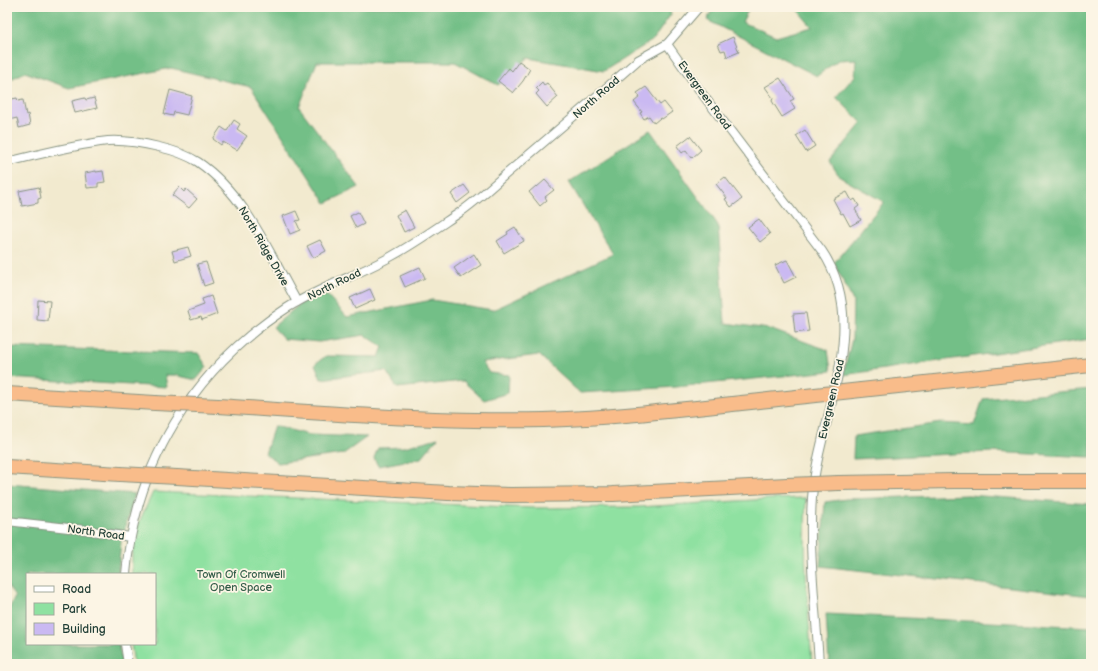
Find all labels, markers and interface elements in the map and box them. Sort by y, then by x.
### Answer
street label: Evergreen Road [675,58,734,132]
street label: North Road [570,74,622,121]
street label: North Ridge Drive [236,204,292,289]
street label: North Road [305,266,363,303]
street label: Evergreen Road [816,358,847,440]
street label: North Road [66,522,125,543]
park label: Town Of Cromwell Open Space [197,568,285,594]
legend [26,573,156,645]
text: Road [62,582,91,597]
text: Park [62,602,86,617]
text: Building [62,622,106,637]

